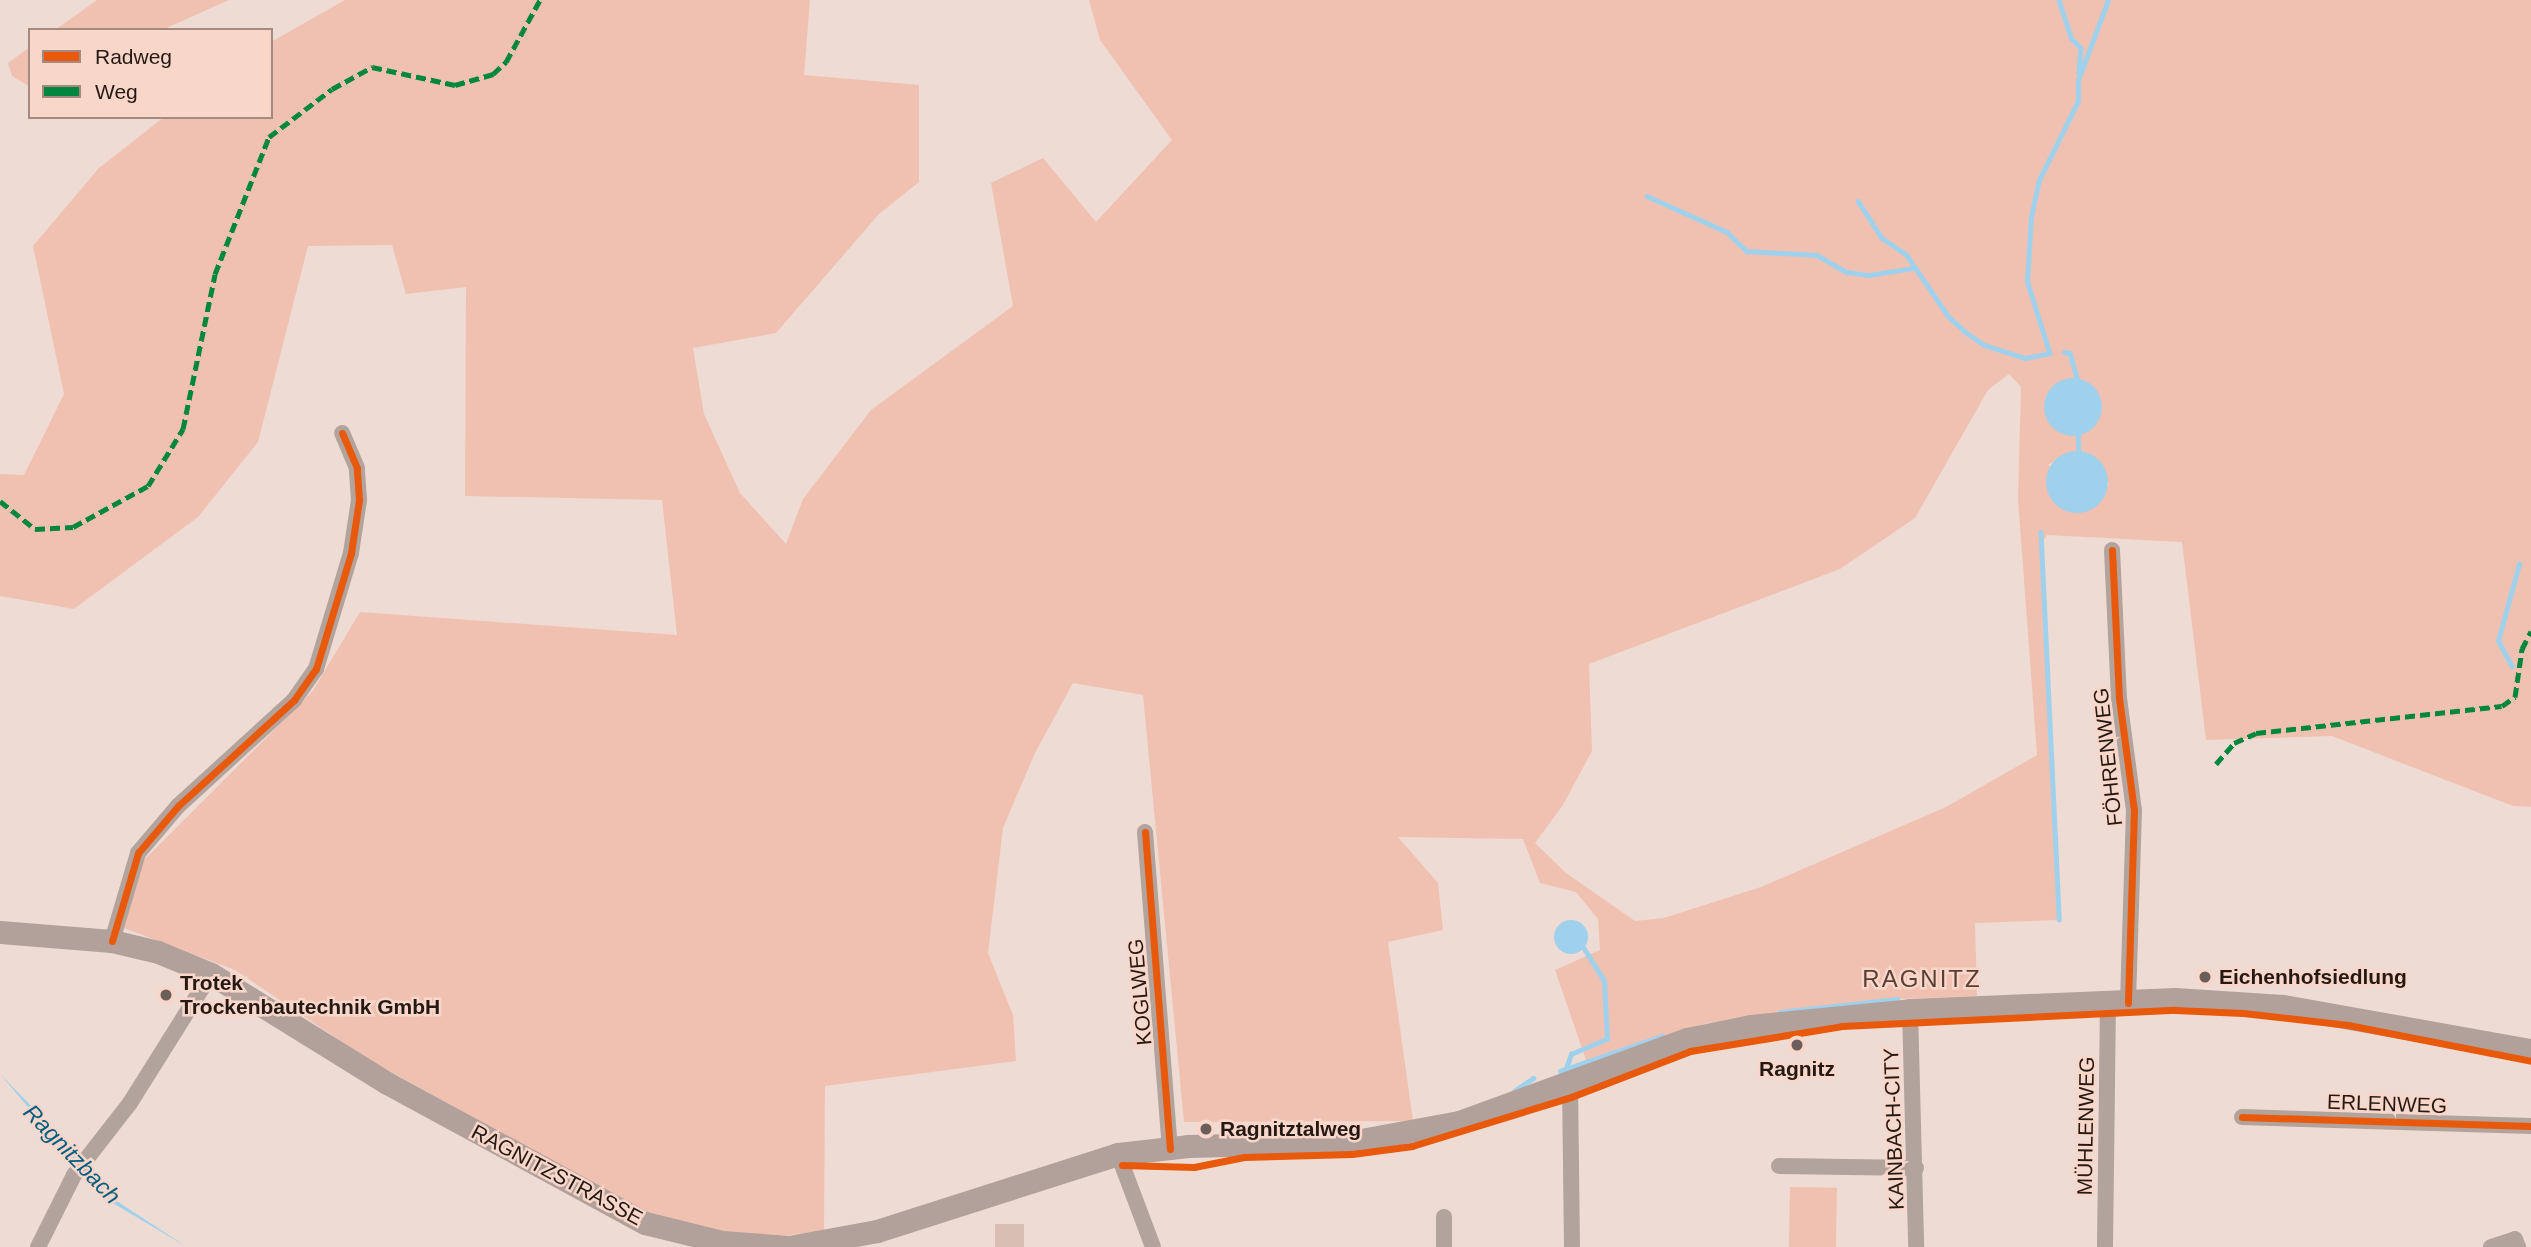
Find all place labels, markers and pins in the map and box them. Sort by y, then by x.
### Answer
place label: Eichenhofsiedlung [2219,964,2407,990]
marker: Eichenhofsiedlung [2197,969,2213,985]
place label: Trotek Trockenbautechnik GmbH [180,970,440,1020]
marker: Trotek Trockenbautechnik GmbH [158,987,174,1003]
marker: Ragnitz [1789,1037,1805,1053]
place label: Ragnitz [1759,1056,1835,1082]
place label: Ragnitztalweg [1220,1116,1361,1142]
marker: Ragnitztalweg [1198,1121,1214,1137]

